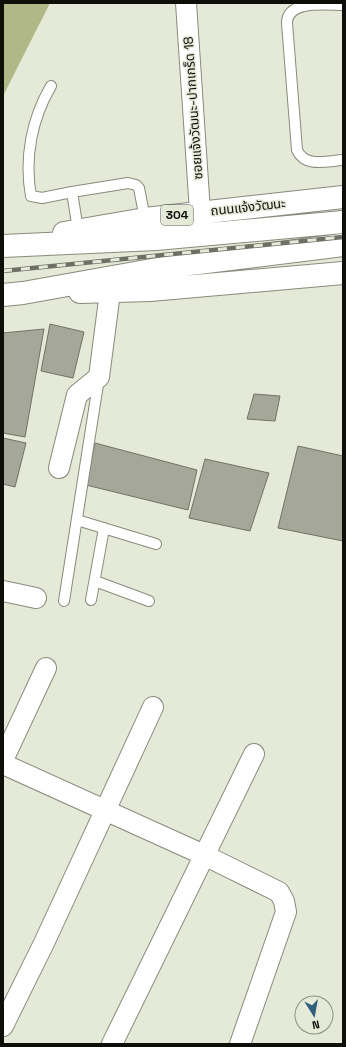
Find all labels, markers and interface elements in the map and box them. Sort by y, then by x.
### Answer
street label: ซอยแจ้งวัฒนะ-ปากเกร็ด 18 [180,36,206,180]
street label: ถนนแจ้งวัฒนะ [210,195,286,219]
road number: 304 [161,205,193,225]
north arrow [294,995,334,1035]
text: N [311,1017,321,1032]

